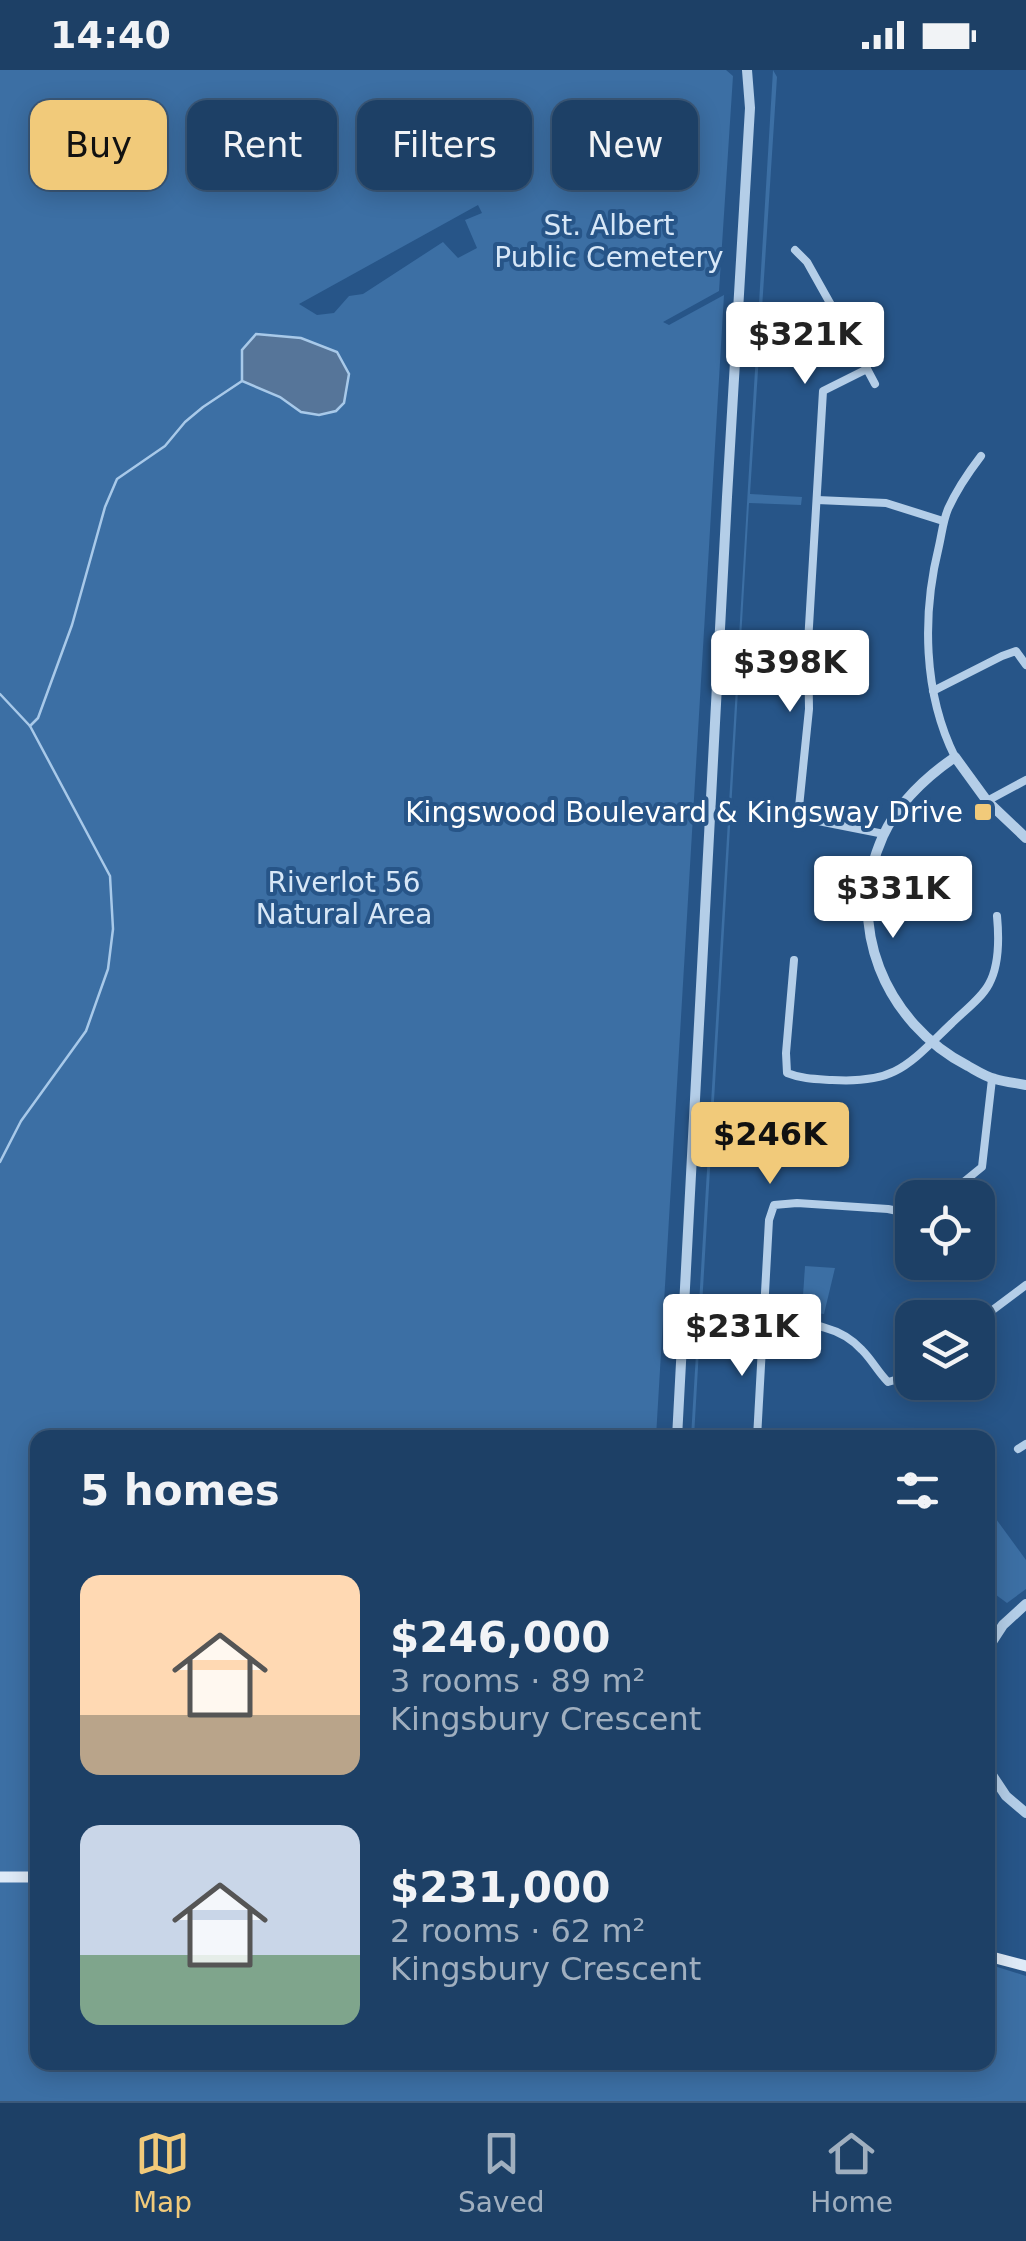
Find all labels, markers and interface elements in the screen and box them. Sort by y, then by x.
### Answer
text: 14:40 [50,13,171,57]
chip: Buy [30,100,167,190]
chip: Rent [187,100,337,190]
chip: Filters [357,100,532,190]
chip: New [552,100,698,190]
park label: St. Albert Public Cemetery [494,209,724,274]
pin: $321K [735,302,875,387]
text: $321K [748,315,862,353]
pin: $398K [720,630,860,715]
text: $398K [733,643,847,681]
place label: Kingswood Boulevard & Kingsway Drive [405,796,963,829]
marker: Kingswood Boulevard & Kingsway Drive [972,801,994,823]
pin: $331K [823,856,963,941]
park label: Riverlot 56 Natural Area [256,866,432,931]
text: $331K [836,869,950,907]
pin: $246K [700,1102,840,1187]
text: $246K [713,1115,827,1153]
map controls [895,1180,995,1400]
button: locate [895,1180,995,1280]
pin: $231K [672,1294,812,1379]
button: layers [895,1300,995,1400]
text: $231K [685,1307,799,1345]
icon: filters [890,1463,945,1518]
text: 5 homes [80,1466,280,1515]
text: $246,000 [390,1613,611,1662]
icon: home [160,1615,280,1735]
text: 3 rooms · 89 m² [390,1662,645,1700]
text: Kingsbury Crescent [390,1700,701,1738]
text: $231,000 [390,1863,611,1912]
icon: home [160,1865,280,1985]
text: 2 rooms · 62 m² [390,1912,645,1950]
text: Kingsbury Crescent [390,1950,701,1988]
tab: Map [133,2126,192,2219]
tab: Saved [458,2126,544,2219]
tab: Home [810,2126,893,2219]

